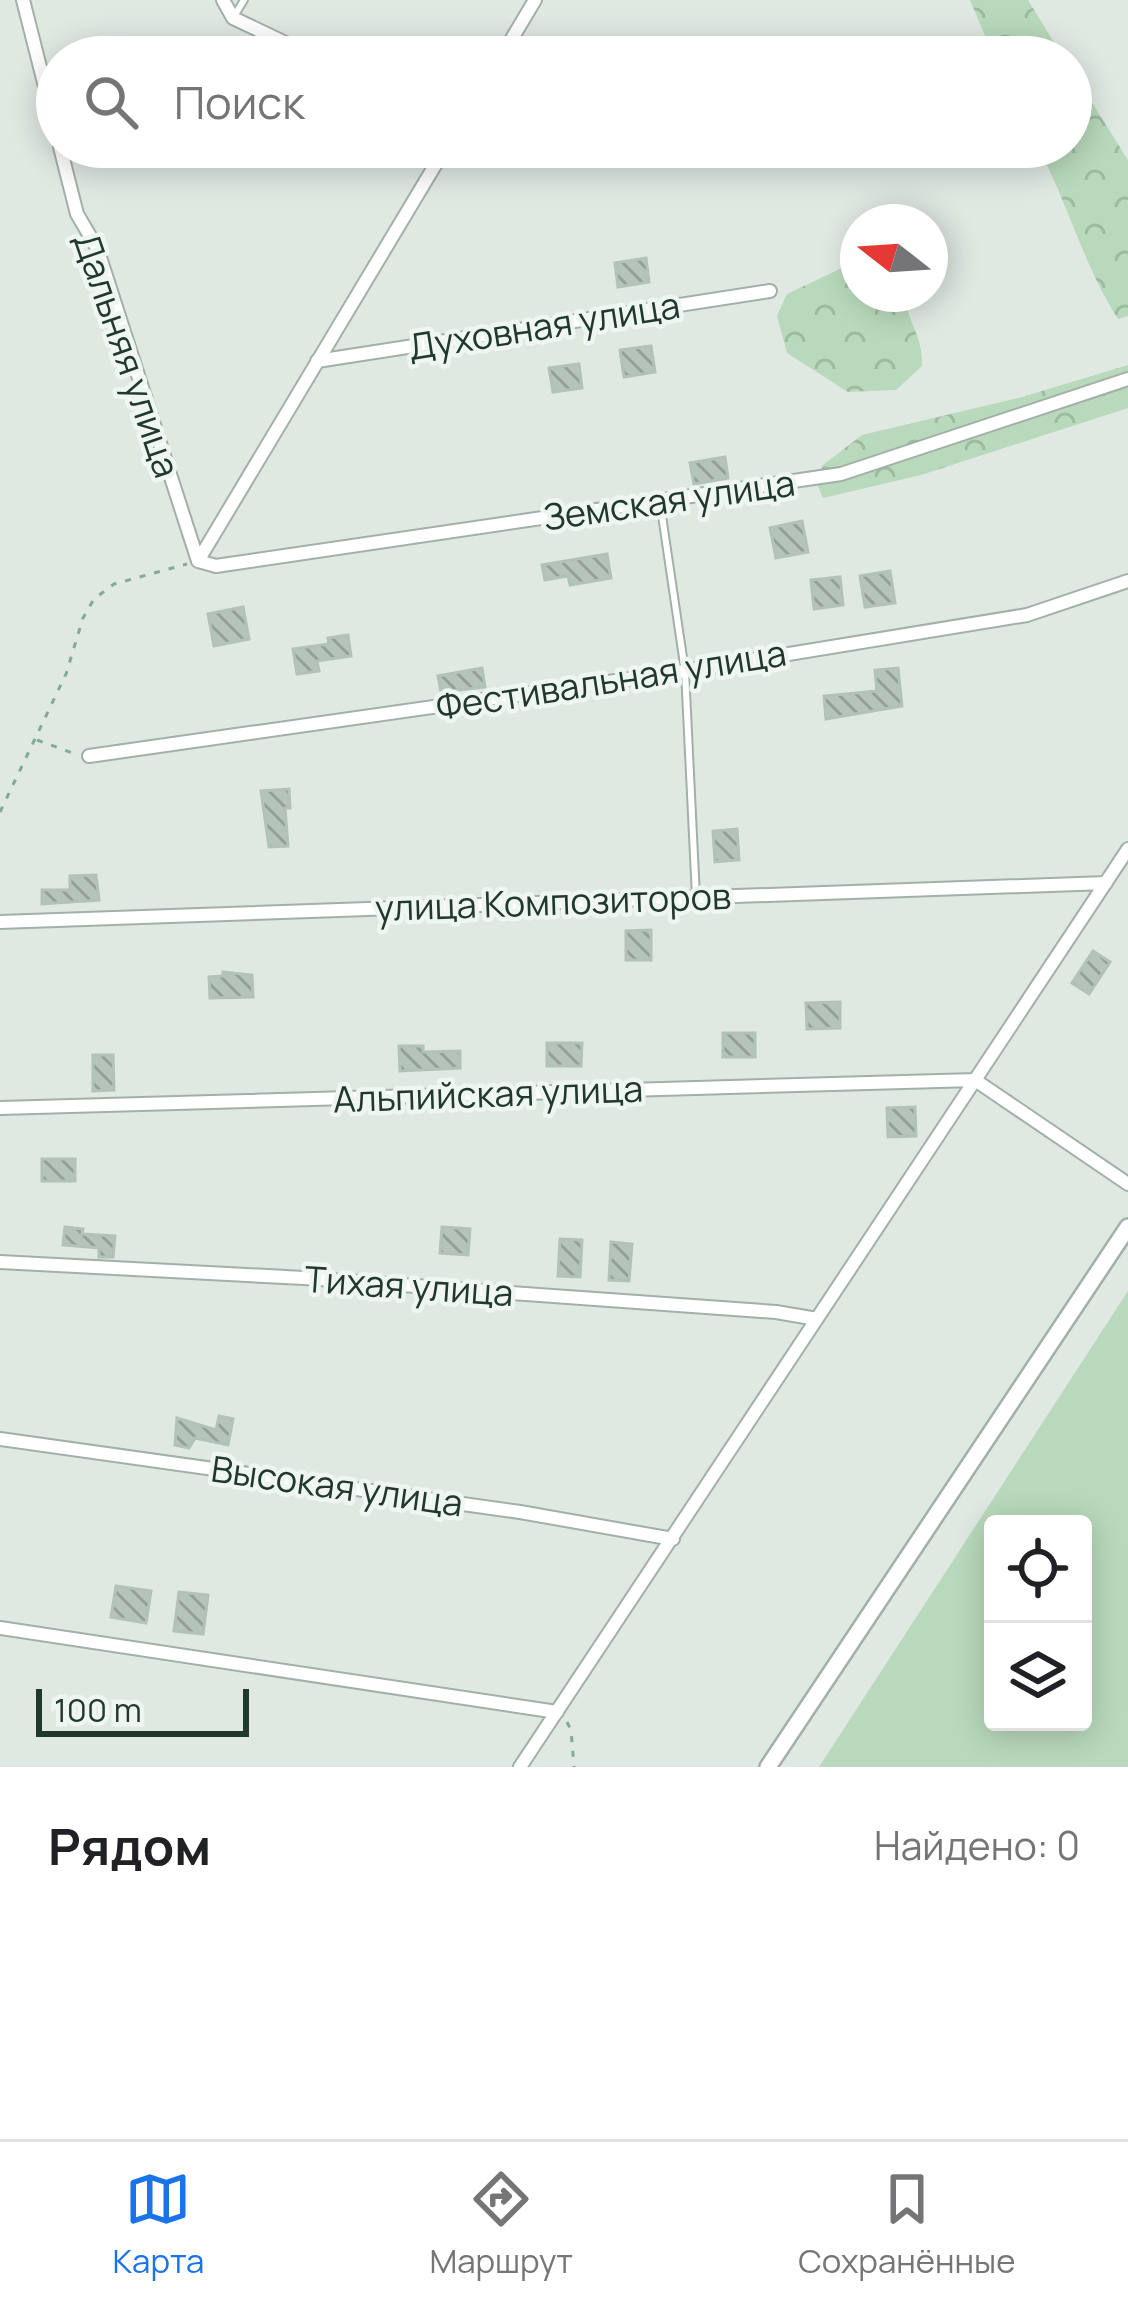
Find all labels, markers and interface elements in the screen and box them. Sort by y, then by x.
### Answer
search box [36,36,1092,168]
icon: search [78,69,144,135]
text: Поиск [174,71,305,133]
north arrow [840,204,948,312]
street label: Дальняя улица [63,226,192,484]
street label: Духовная улица [405,280,683,371]
street label: Земская улица [540,458,798,541]
street label: Фестивальная улица [432,628,789,731]
street label: улица Композиторов [374,871,732,932]
street label: Альпийская улица [332,1064,644,1123]
street label: Тихая улица [303,1254,515,1317]
street label: Высокая улица [208,1444,466,1527]
map controls [984,1515,1092,1731]
button: locate [984,1515,1092,1623]
button: layers [984,1623,1092,1731]
scale bar [36,1683,249,1736]
text: 100 m [54,1687,142,1732]
text: Рядом [48,1811,211,1880]
text: Найдено: 0 [874,1818,1080,1872]
tab: Карта [113,2166,204,2283]
tab: Маршрут [429,2166,573,2283]
tab: Сохранённые [798,2166,1015,2283]

